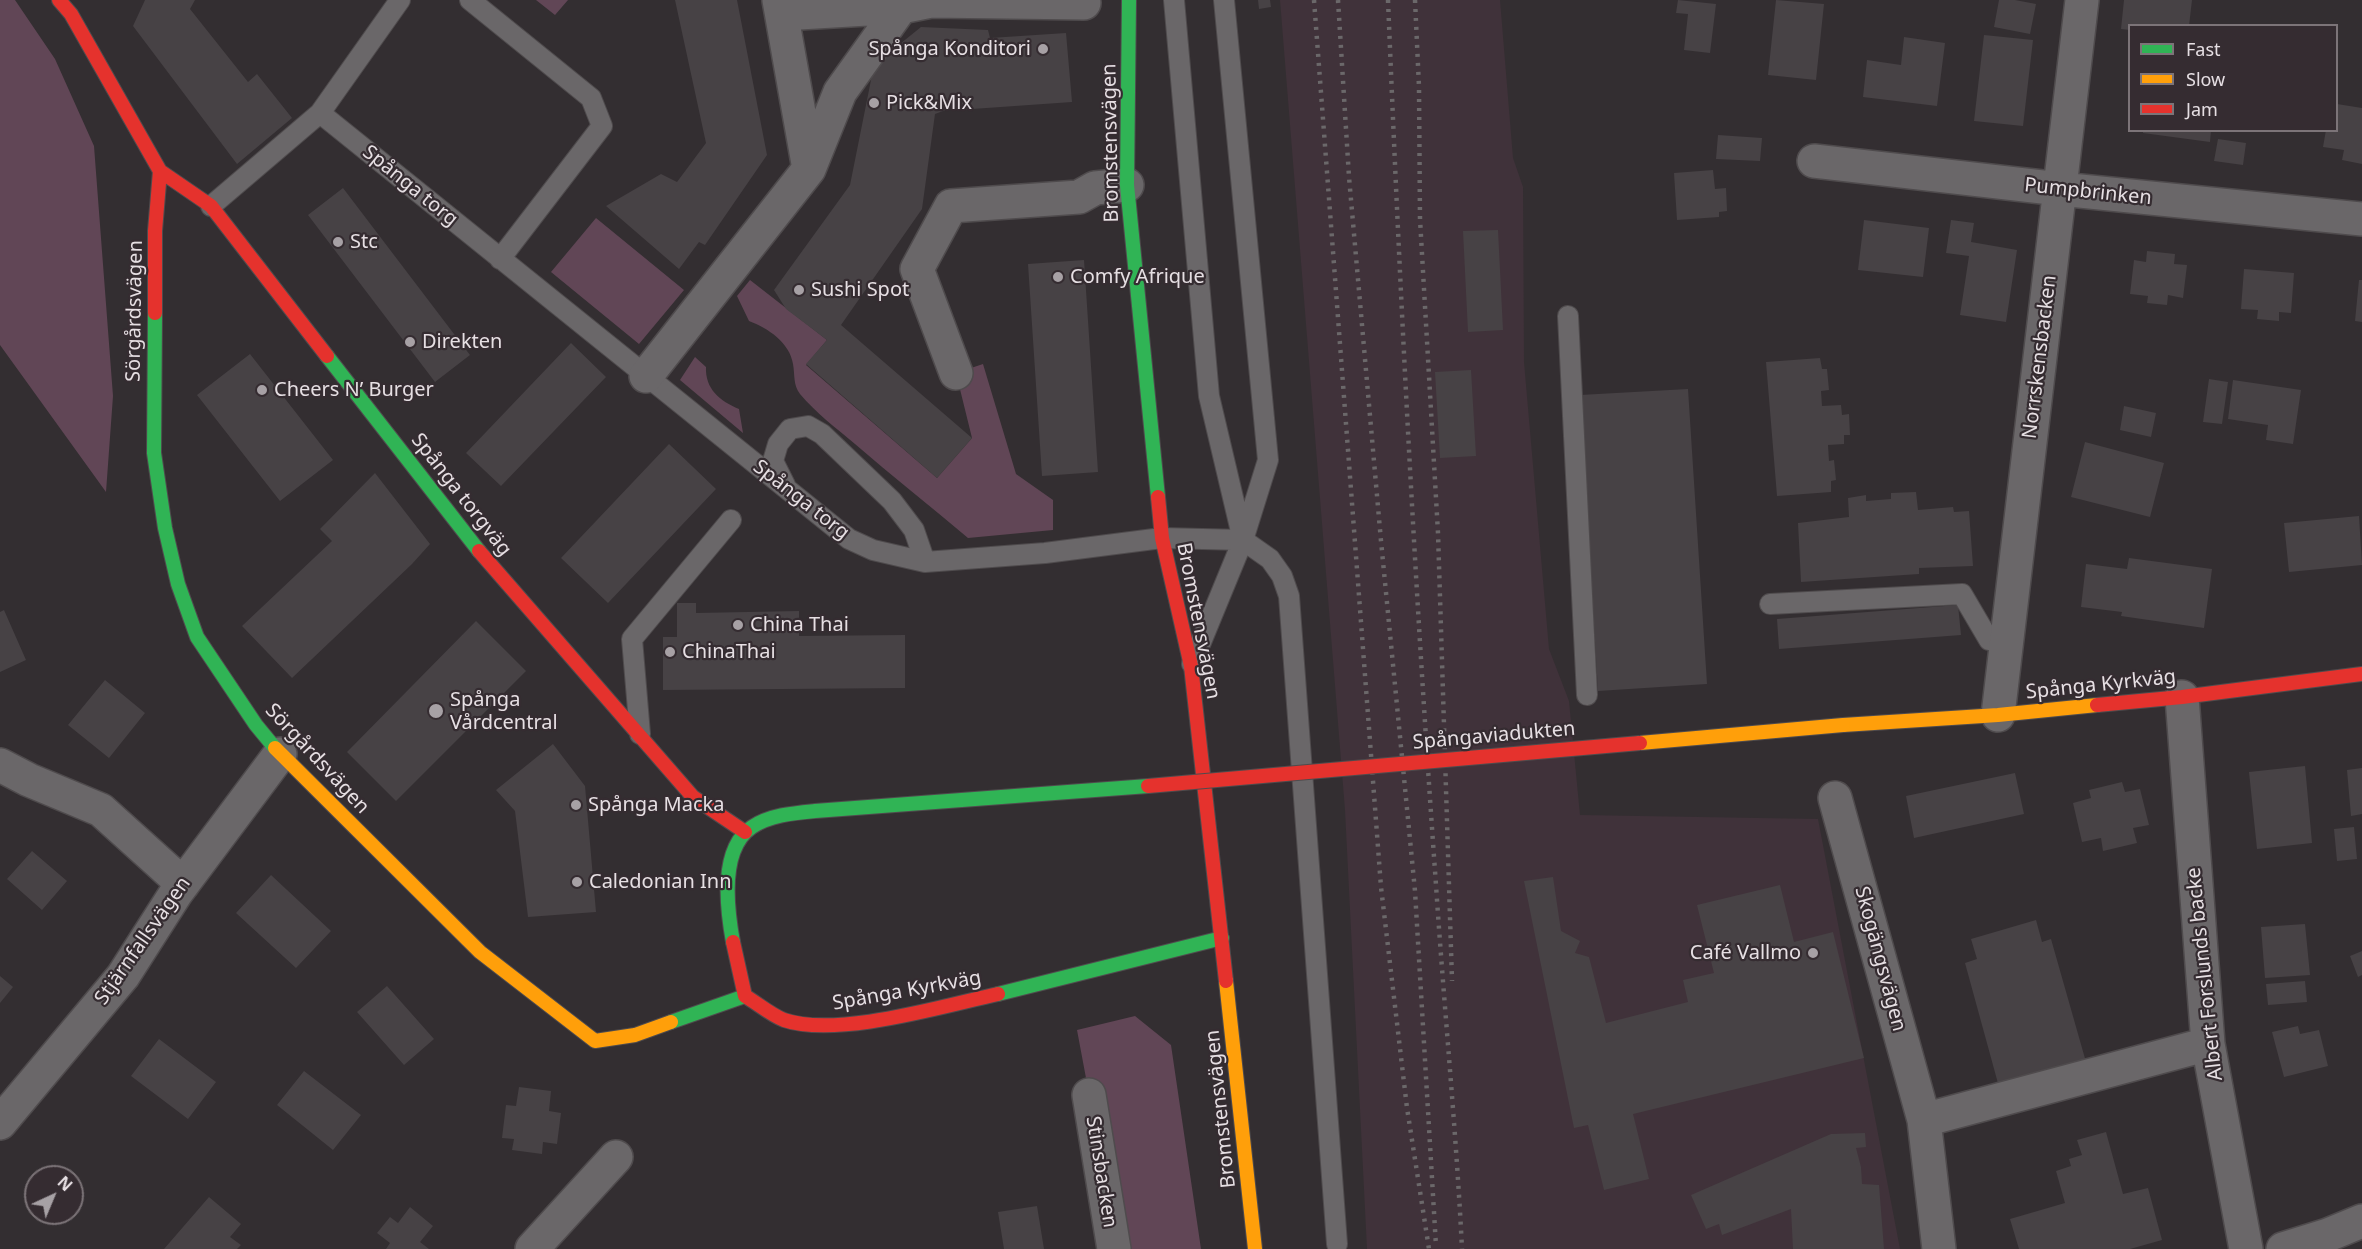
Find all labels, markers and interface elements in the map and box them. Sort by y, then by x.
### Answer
legend [2128,24,2338,132]
place label: Spånga Konditori [868,37,1031,61]
text: Fast [2186,37,2221,61]
marker: Spånga Konditori [1036,42,1050,56]
street label: Bromstensvägen [1098,63,1124,223]
text: Slow [2186,67,2225,91]
place label: Pick&Mix [886,91,972,115]
marker: Pick&Mix [867,96,881,110]
text: Jam [2186,97,2218,121]
street label: Spånga torg [358,140,462,232]
street label: Pumpbrinken [2023,173,2153,211]
place label: Stc [350,230,378,254]
marker: Stc [331,235,345,249]
street label: Sörgårdsvägen [122,240,148,382]
place label: Comfy Afrique [1070,265,1205,289]
marker: Comfy Afrique [1051,270,1065,284]
street label: Norrskensbacken [2018,274,2062,440]
place label: Sushi Spot [811,278,909,302]
marker: Sushi Spot [792,283,806,297]
place label: Direkten [422,330,502,354]
marker: Direkten [403,335,417,349]
place label: Cheers N’ Burger [274,378,434,402]
marker: Cheers N’ Burger [255,383,269,397]
street label: Spånga torgväg [406,429,516,561]
street label: Spånga torg [748,455,854,545]
street label: Bromstensvägen [1171,541,1225,701]
place label: China Thai [750,613,849,637]
marker: China Thai [731,618,745,632]
place label: ChinaThai [682,640,776,664]
marker: ChinaThai [663,645,677,659]
street label: Spånga Kyrkväg [2025,665,2177,705]
place label: Spånga Vårdcentral [450,688,558,735]
street label: Sörgårdsvägen [260,699,374,819]
marker: Spånga Vårdcentral [427,702,445,720]
street label: Spångaviadukten [1412,717,1576,755]
place label: Spånga Macka [588,793,724,817]
marker: Spånga Macka [569,798,583,812]
street label: Albert Forslunds backe [2182,866,2228,1082]
place label: Caledonian Inn [589,870,731,894]
street label: Stjärnfallsvägen [90,872,196,1010]
marker: Caledonian Inn [570,875,584,889]
street label: Skogängsvägen [1849,884,1911,1034]
place label: Café Vallmo [1690,941,1801,965]
marker: Café Vallmo [1806,946,1820,960]
street label: Spånga Kyrkväg [831,966,983,1016]
street label: Bromstensvägen [1201,1029,1241,1189]
street label: Stinsbacken [1080,1114,1122,1230]
north arrow [24,1165,84,1225]
text: N [53,1171,77,1196]

